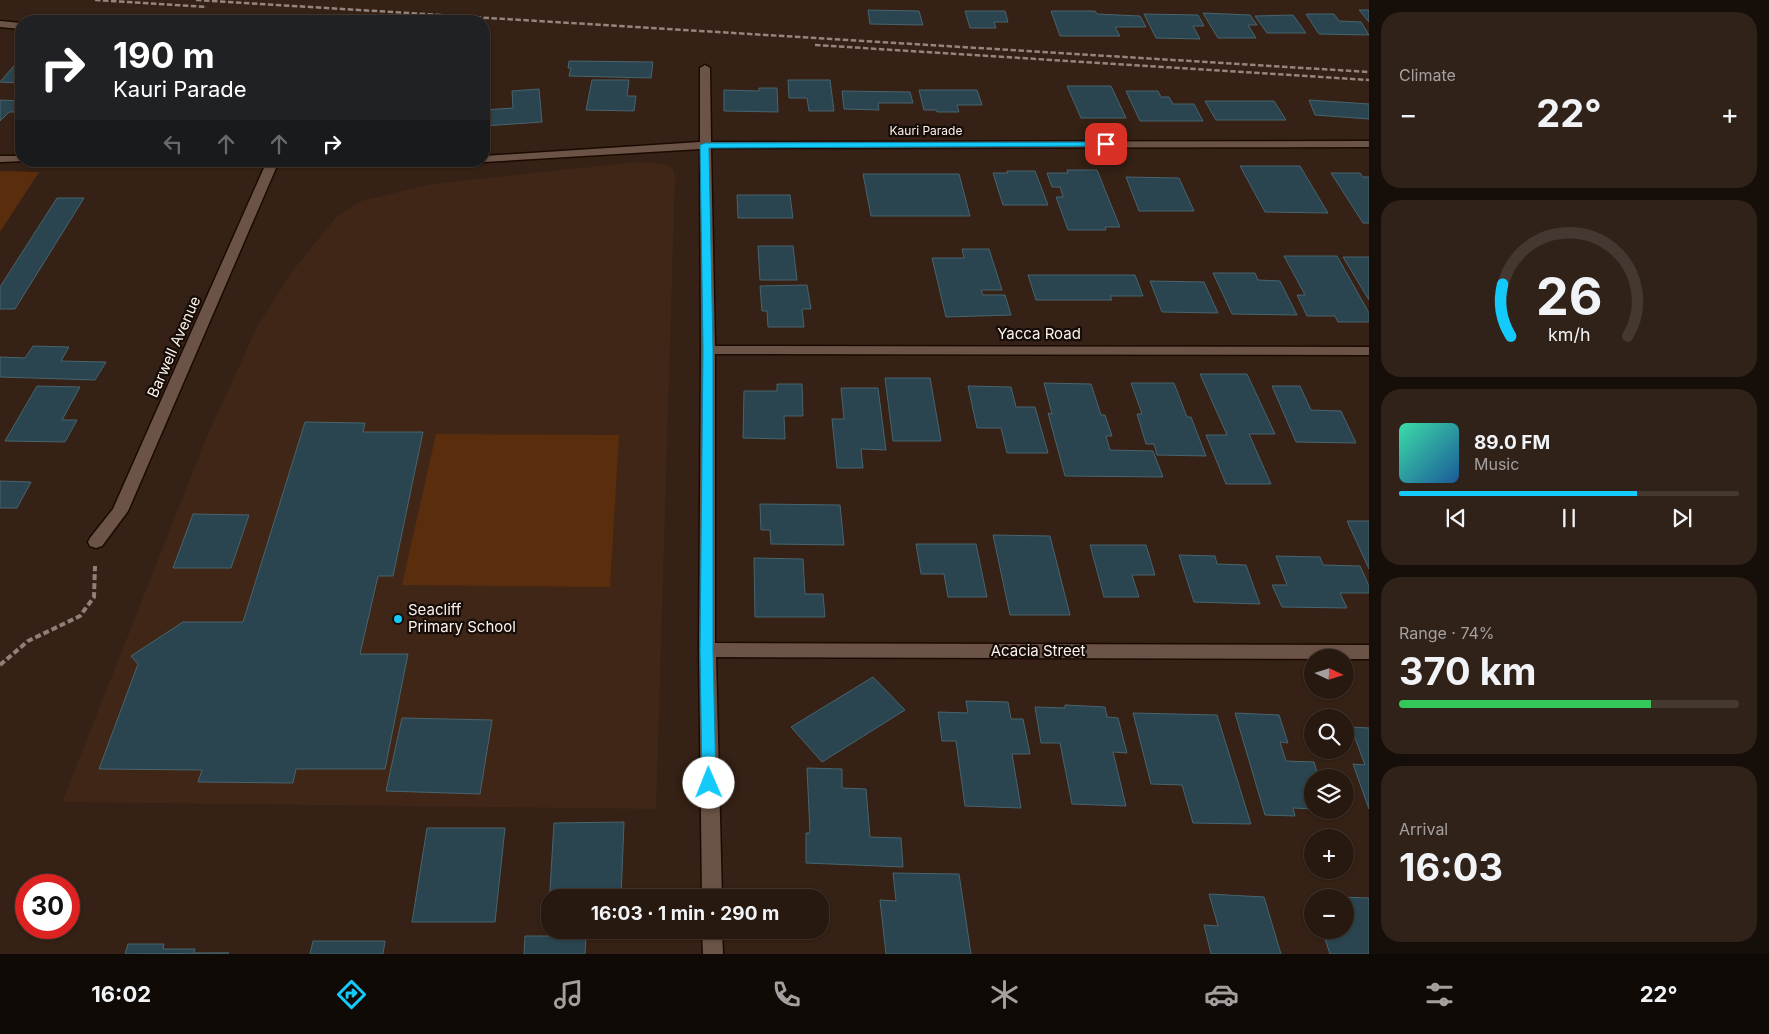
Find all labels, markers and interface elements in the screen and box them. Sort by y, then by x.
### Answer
text: 190 m [113,34,215,76]
icon: right [30,35,95,100]
text: Climate [1399,65,1456,85]
text: Kauri Parade [113,76,247,102]
text: 22° [1536,90,1602,136]
text: − [1399,97,1418,131]
text: + [1720,97,1739,131]
street label: Kauri Parade [890,123,962,138]
pin [1085,123,1127,165]
icon: left [159,130,187,158]
icon: ahead [212,130,240,158]
icon: ahead [265,130,293,158]
icon: right [318,130,346,158]
icon: arrive [1092,130,1120,158]
text: 26 [1536,265,1602,328]
street label: Barwell Avenue [143,293,204,400]
street label: Yacca Road [997,324,1081,343]
text: km/h [1548,324,1590,345]
text: 89.0 FM [1474,431,1550,454]
text: Music [1474,454,1519,474]
icon: previous [1442,504,1470,532]
icon: pause [1555,504,1583,532]
icon: next [1668,504,1696,532]
place label: Seacliff Primary School [408,600,516,636]
marker: Seacliff Primary School [392,613,404,625]
text: Range · 74% [1399,623,1495,643]
street label: Acacia Street [991,641,1085,660]
text: 370 km [1399,648,1536,694]
north arrow [1304,649,1354,699]
map controls [1304,649,1354,939]
button: search [1304,709,1354,759]
position arrow [682,756,734,808]
button: layers [1304,769,1354,819]
text: Arrival [1399,819,1448,839]
button: + [1304,829,1354,879]
text: 16:03 [1399,844,1503,890]
speed limit sign: 30 [15,874,80,939]
button: − [1304,889,1354,939]
text: 16:03 · 1 min · 290 m [591,902,779,925]
icon: directions [334,977,369,1012]
icon: music [551,977,586,1012]
icon: phone [769,977,804,1012]
icon: climate [987,977,1022,1012]
icon: car [1204,977,1239,1012]
icon: filters [1422,977,1457,1012]
text: 16:02 [91,981,151,1007]
text: 22° [1640,981,1678,1007]

